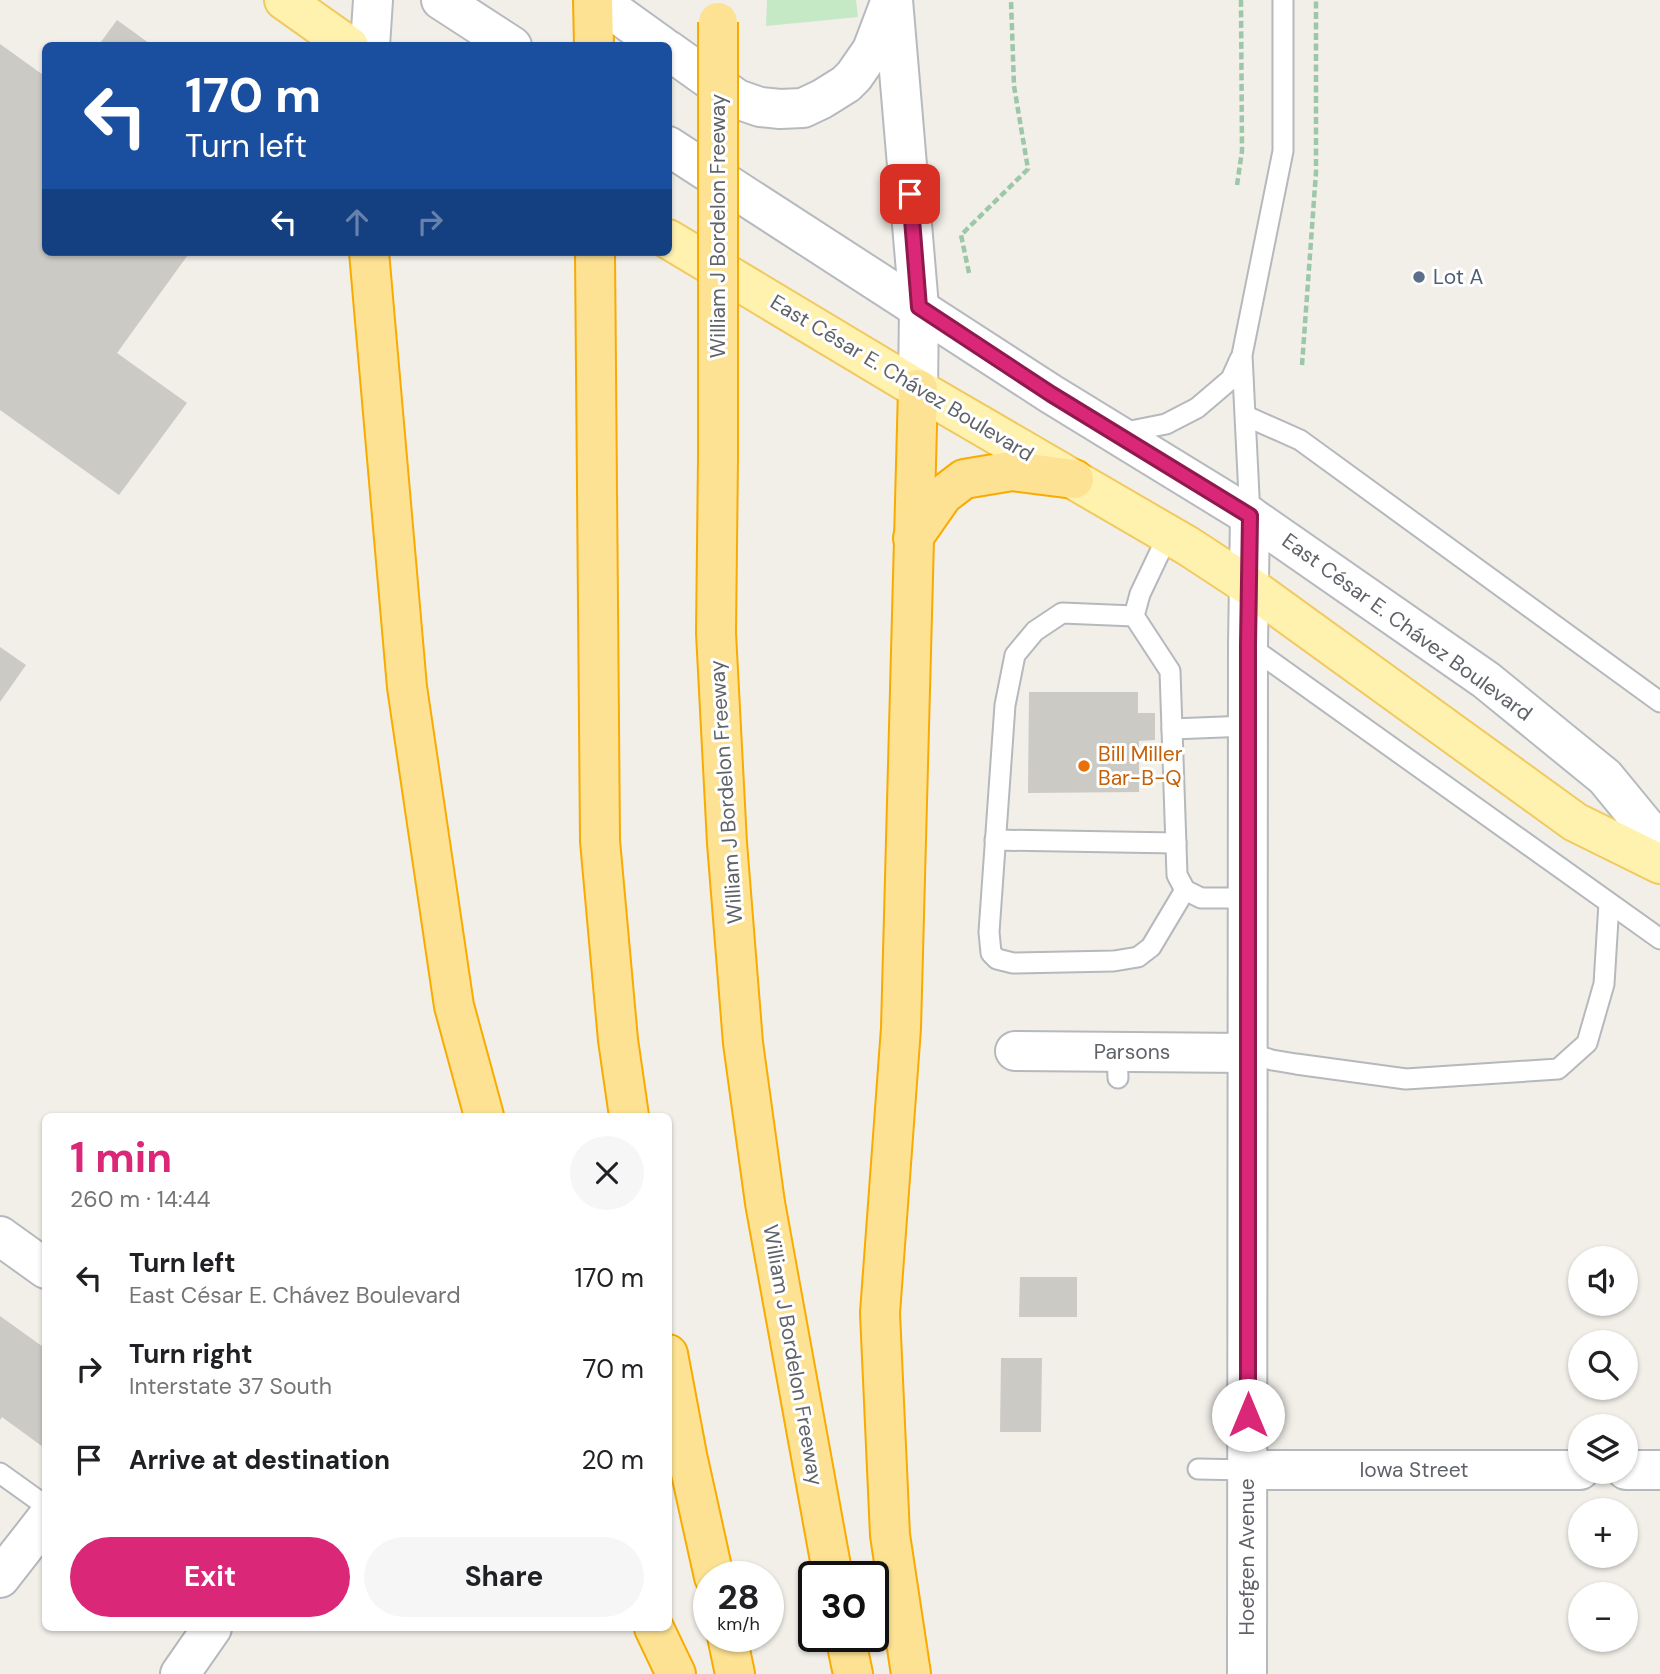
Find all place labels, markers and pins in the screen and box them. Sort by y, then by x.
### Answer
pin [880,164,940,224]
place label: Lot A [1433,263,1483,291]
marker: Lot A [1411,269,1427,285]
place label: Bill Miller Bar-B-Q [1098,740,1183,792]
marker: Bill Miller Bar-B-Q [1076,758,1092,774]

